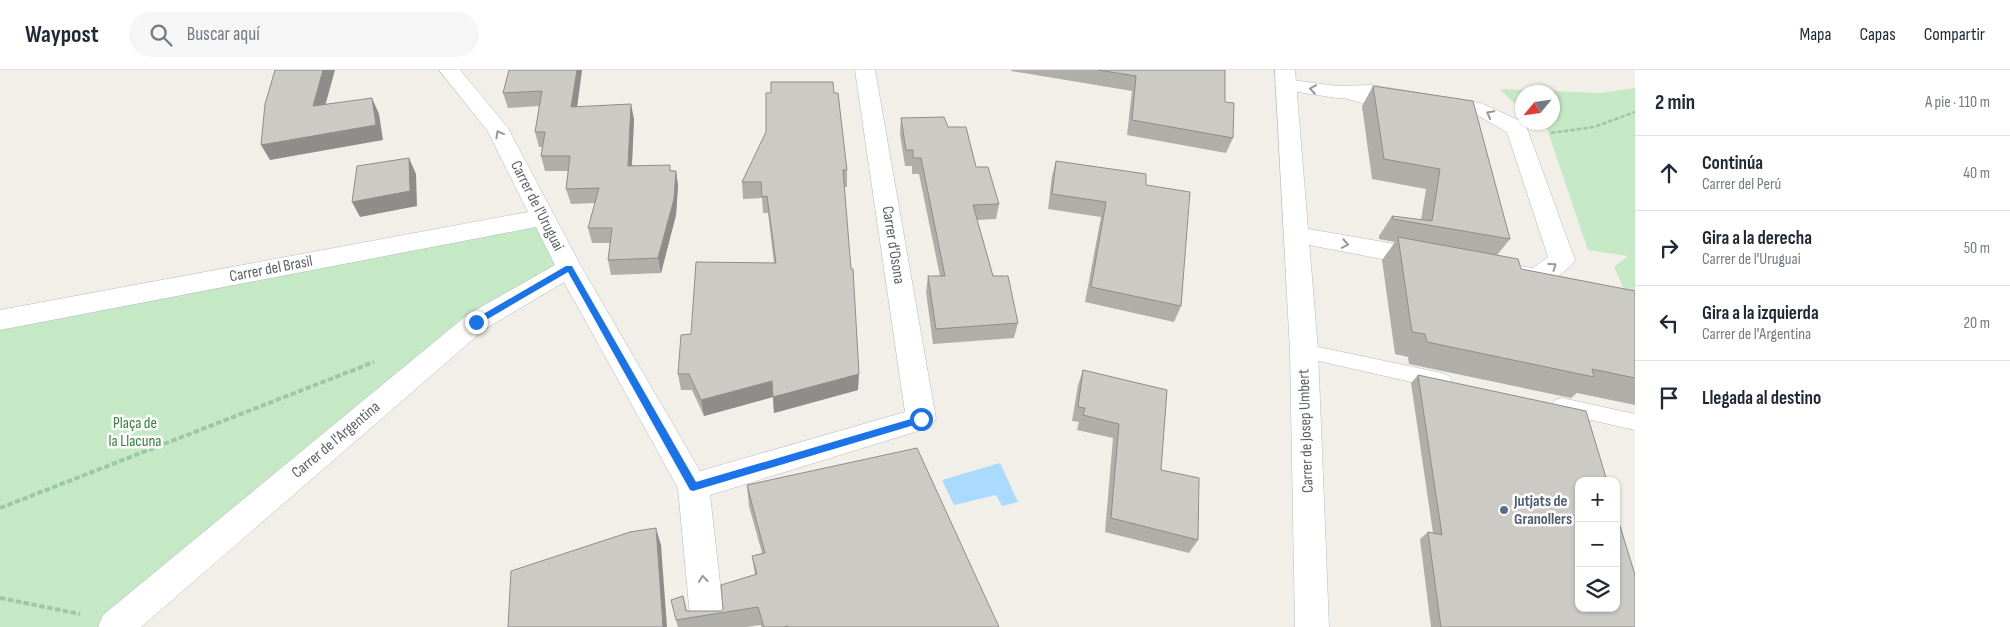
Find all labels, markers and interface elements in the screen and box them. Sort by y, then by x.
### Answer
search box [129,12,479,57]
text: Waypost [25,20,99,49]
icon: search [147,21,175,49]
text: Buscar aquí [187,23,260,46]
text: Mapa [1799,24,1831,45]
text: Capas [1859,24,1896,45]
text: Compartir [1924,24,1985,45]
one-way arrow [1309,84,1317,95]
north arrow [1515,85,1560,130]
text: 2 min [1655,90,1695,115]
text: A pie · 110 m [1925,93,1990,112]
one-way arrow [1486,110,1495,120]
one-way arrow [496,130,506,139]
text: Continúa [1702,152,1763,175]
street label: Carrer de l'Uruguai [506,158,568,254]
icon: ahead [1655,159,1683,187]
text: 40 m [1963,164,1990,183]
text: Carrer del Perú [1702,175,1781,194]
street label: Carrer d'Osona [877,205,909,285]
text: Gira a la derecha [1702,227,1812,250]
icon: right [1655,234,1683,262]
one-way arrow [1341,238,1350,248]
text: 50 m [1964,239,1990,258]
text: Carrer de l'Uruguai [1702,250,1801,269]
street label: Carrer del Brasil [228,252,314,286]
one-way arrow [1547,264,1556,272]
text: Gira a la izquierda [1702,302,1819,325]
icon: left [1655,309,1683,337]
route end [465,311,488,334]
text: 20 m [1963,314,1990,333]
text: Carrer de l'Argentina [1702,325,1811,344]
street label: Carrer de Josep Umbert [1294,369,1318,493]
icon: arrive [1655,384,1683,412]
text: Llegada al destino [1702,387,1821,410]
street label: Carrer de l'Argentina [288,398,384,482]
route start [910,408,933,431]
park label: Plaça de la Llacuna [109,414,161,451]
map controls [1575,477,1620,612]
button: + [1575,477,1620,522]
place label: Jutjats de Granollers [1513,492,1572,529]
marker: Jutjats de Granollers [1498,504,1510,516]
button: − [1575,522,1620,567]
button: layers [1575,567,1620,612]
one-way arrow [698,574,709,582]

